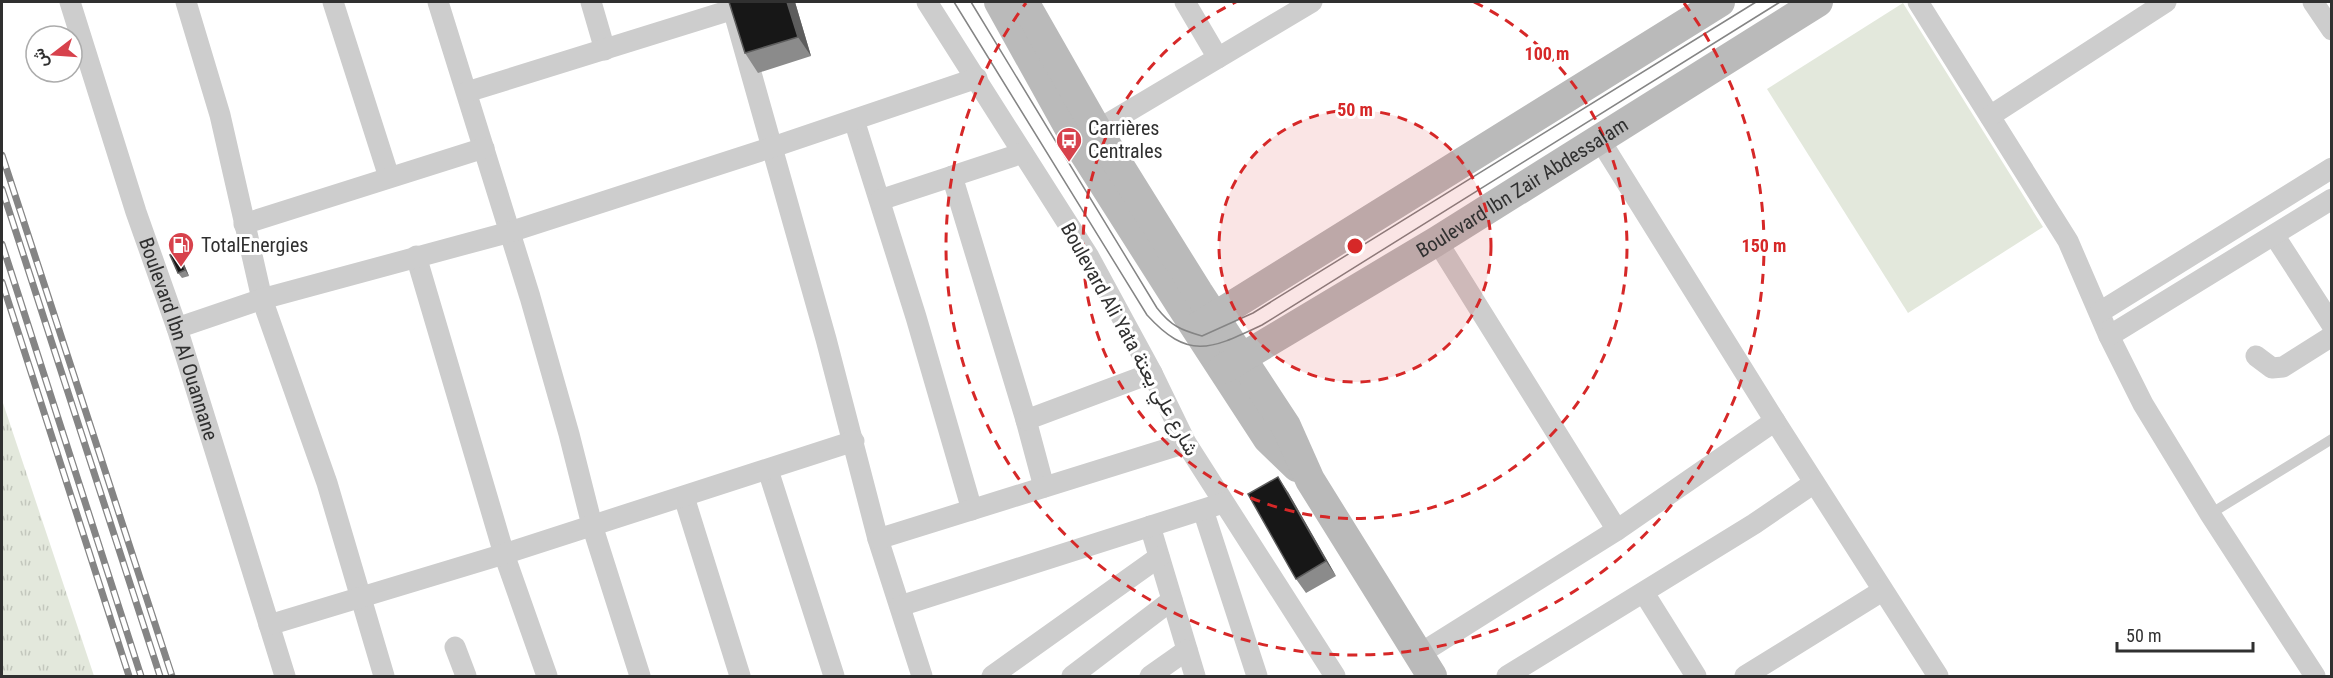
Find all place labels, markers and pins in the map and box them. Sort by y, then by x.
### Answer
place label: Carrières Centrales [1088,116,1163,163]
bus stop icon: Carrières Centrales [1054,125,1084,163]
fuel station icon: TotalEnergies [166,230,196,268]
place label: TotalEnergies [201,233,308,257]
centre of rings [1345,236,1365,256]

